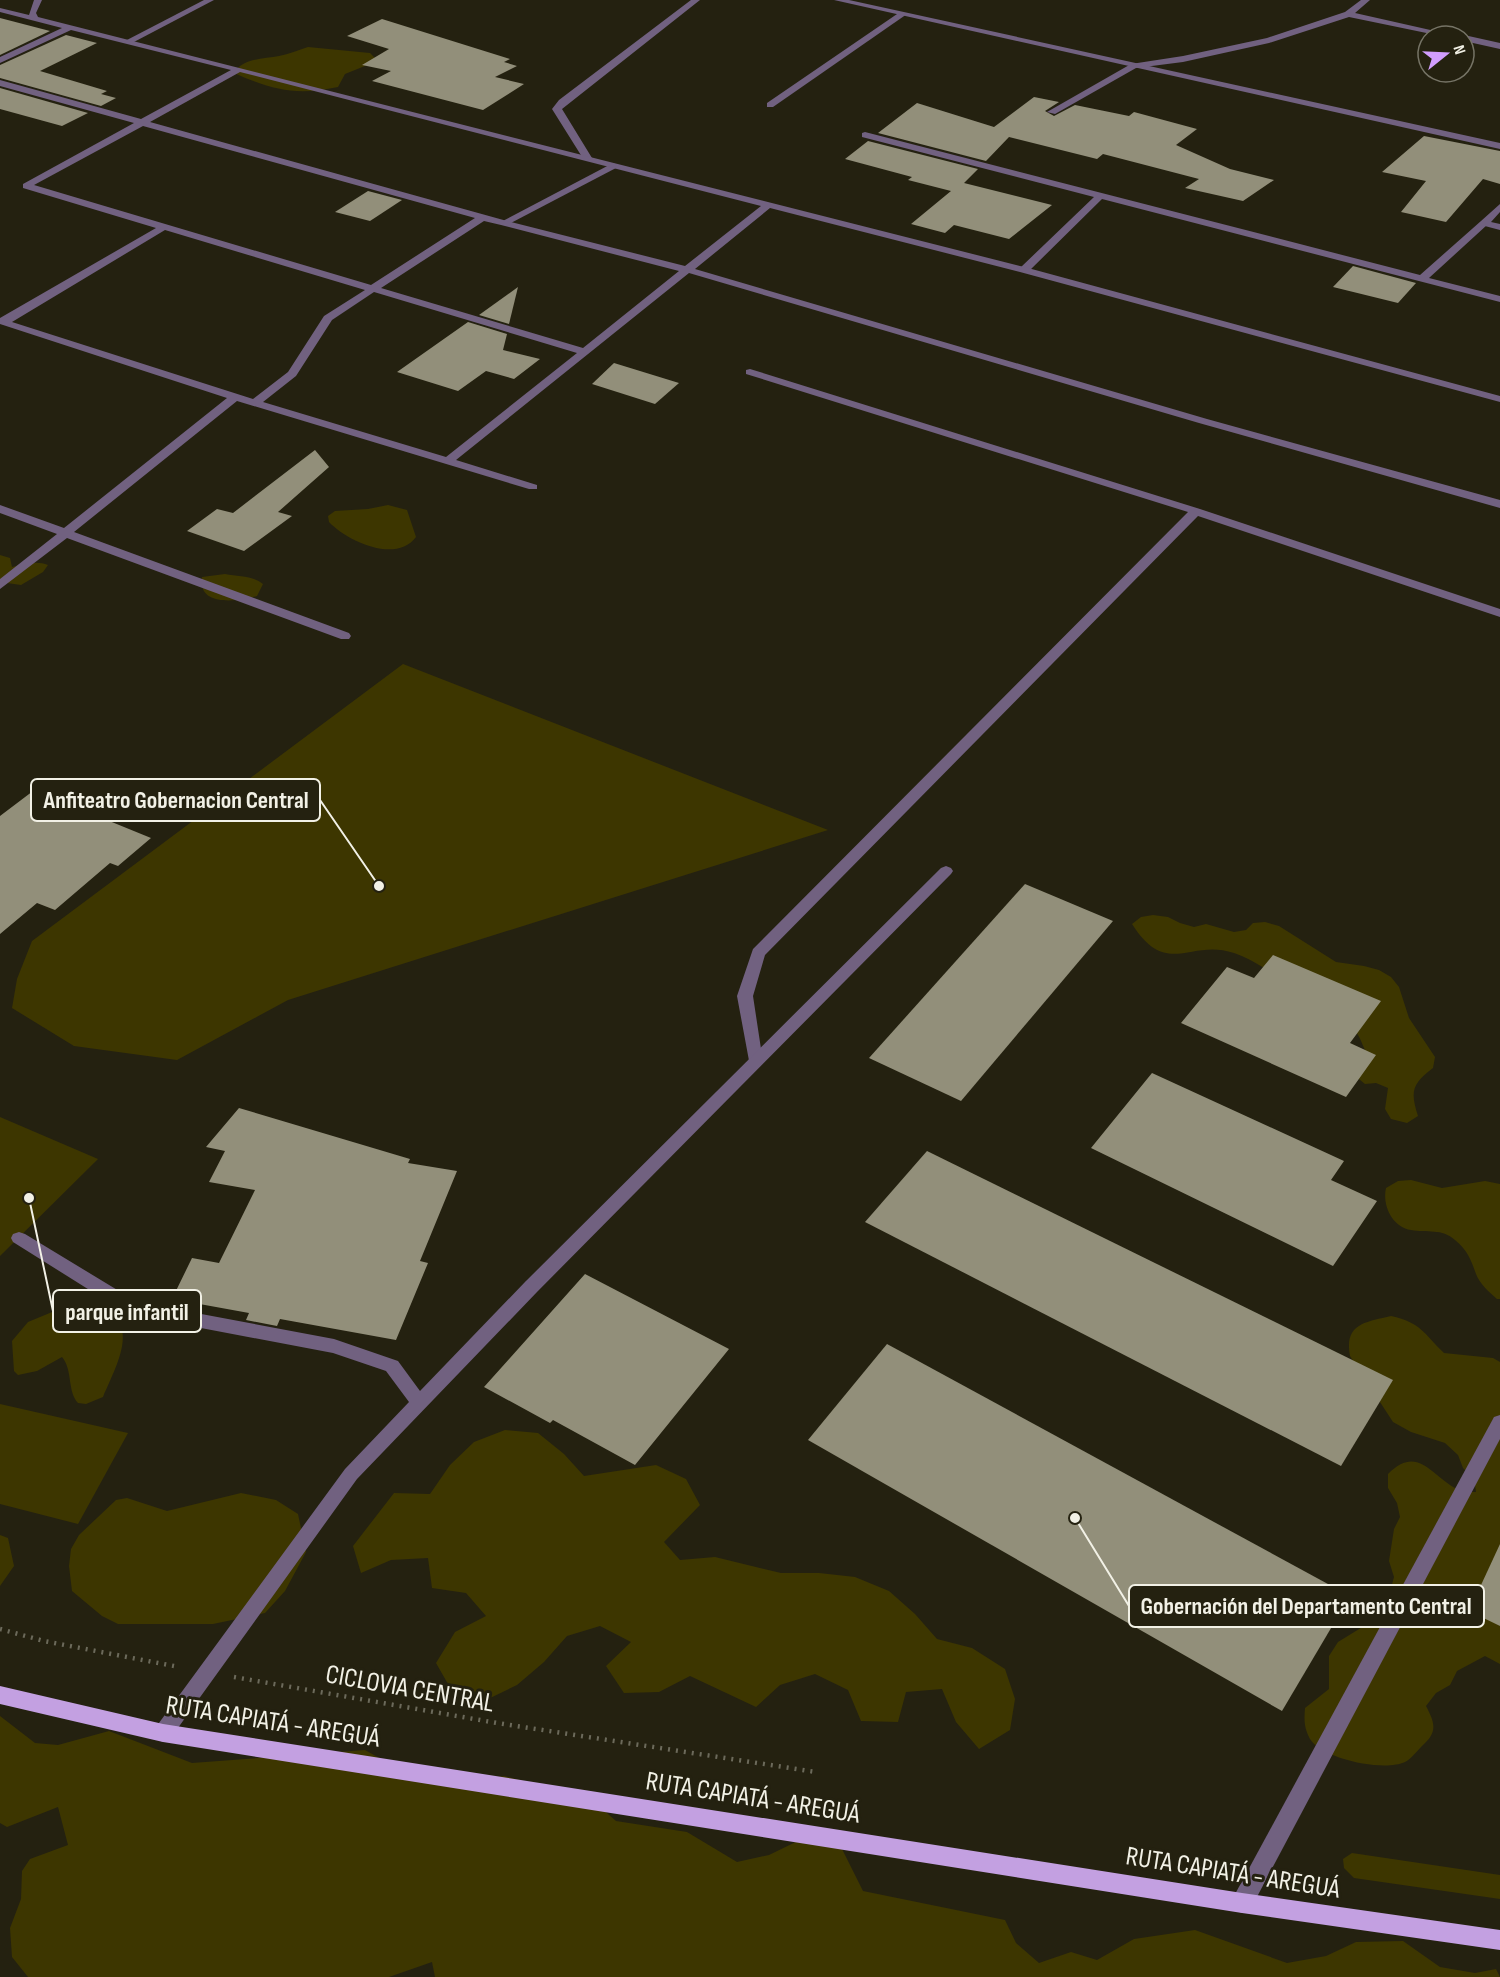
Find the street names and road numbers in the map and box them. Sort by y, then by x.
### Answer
street label: CICLOVIA CENTRAL [323,1658,497,1720]
street label: RUTA CAPIATÁ - AREGUÁ [163,1689,383,1755]
street label: RUTA CAPIATÁ - AREGUÁ [643,1765,863,1831]
street label: RUTA CAPIATÁ - AREGUÁ [1123,1840,1343,1906]

